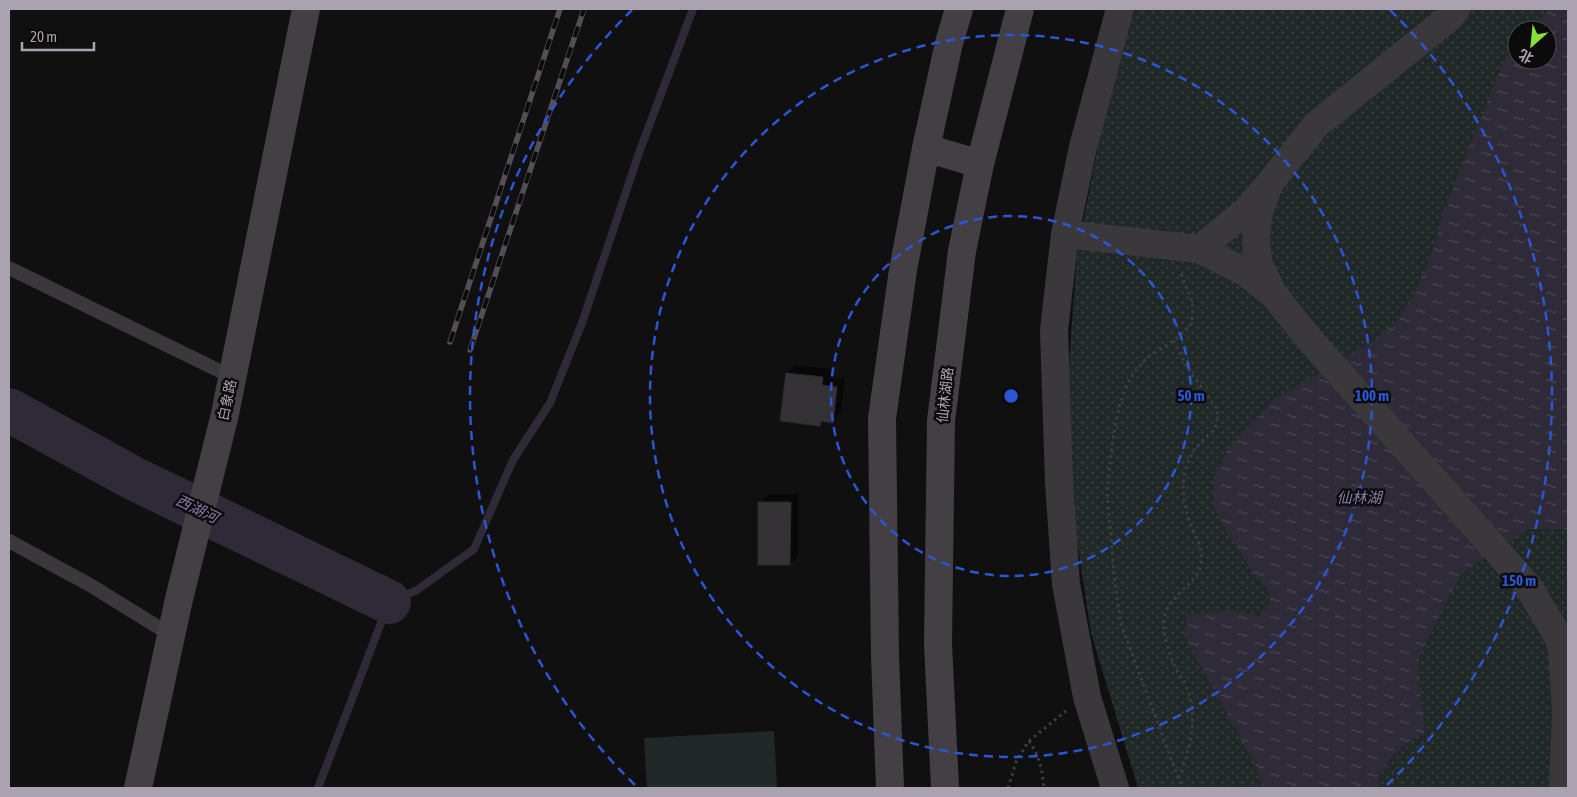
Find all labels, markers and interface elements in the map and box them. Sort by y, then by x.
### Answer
scale bar [22,20,95,52]
north arrow [1507,20,1557,70]
text: 20 m [30,28,57,45]
text: 北 [1516,46,1536,67]
street label: 仙林湖路 [934,366,956,424]
street label: 白象路 [215,378,239,422]
centre of rings [1002,387,1020,405]
text: 50 m [1178,387,1205,404]
text: 100 m [1355,387,1389,404]
water label: 仙林湖 [1336,489,1383,506]
water label: 西湖河 [173,491,224,527]
text: 150 m [1502,572,1536,589]

